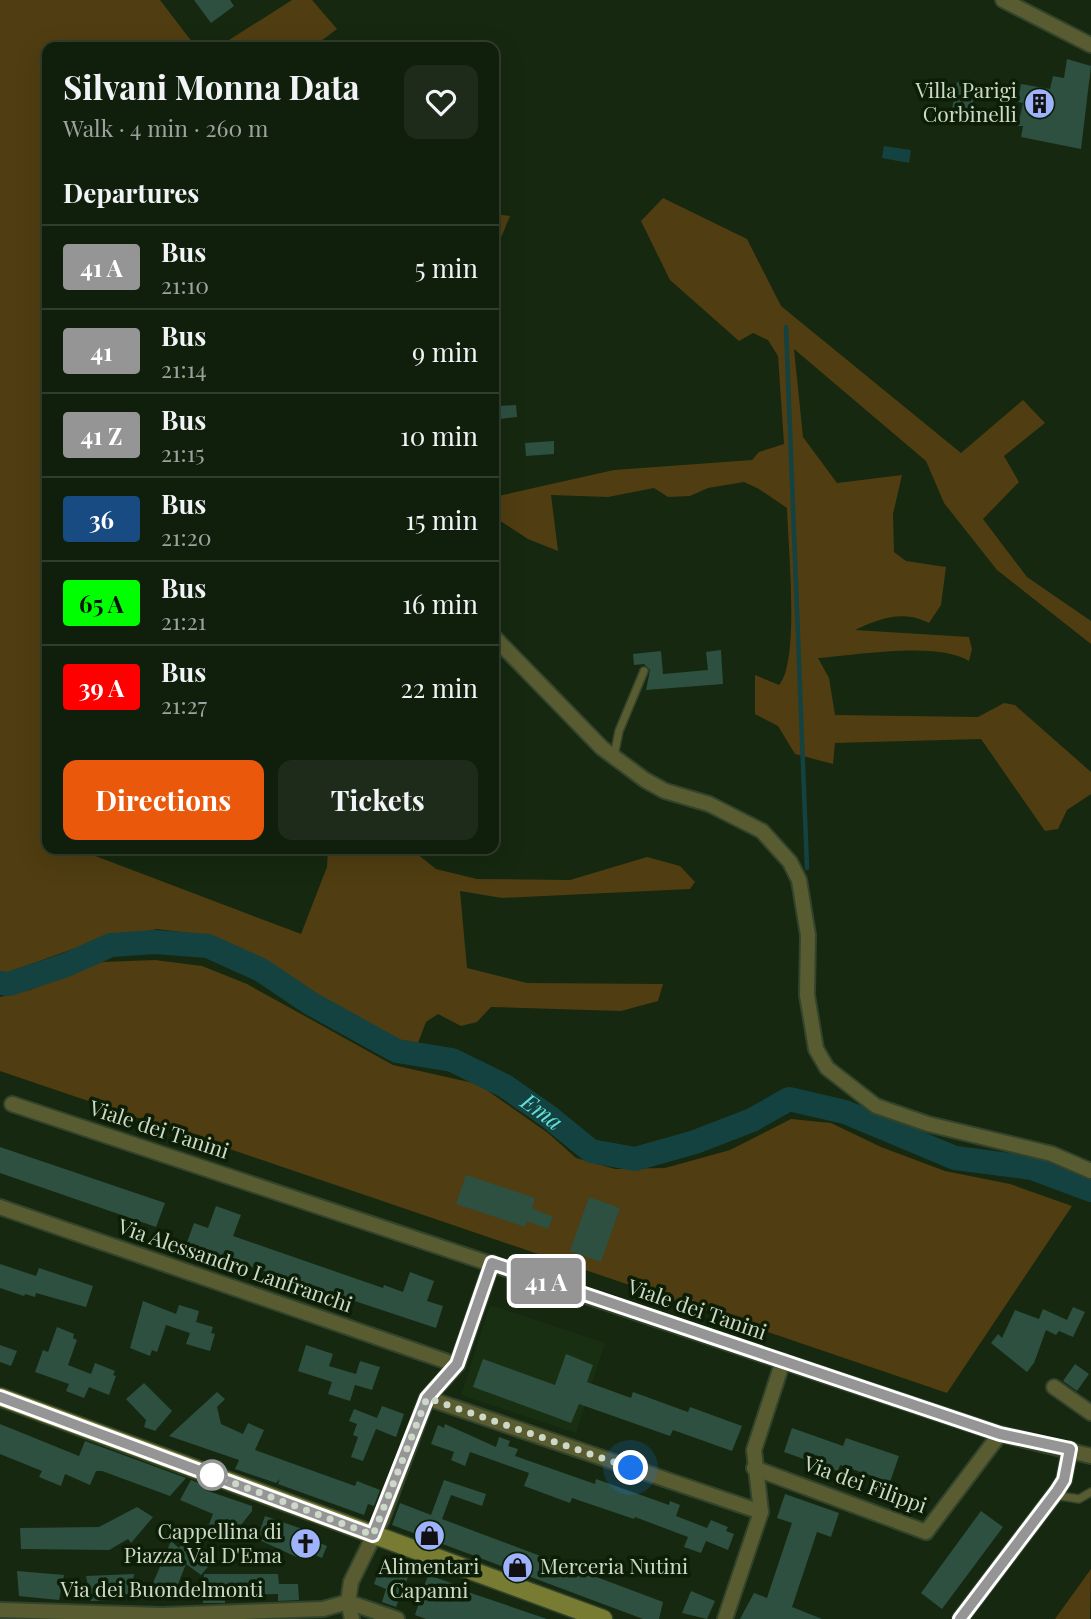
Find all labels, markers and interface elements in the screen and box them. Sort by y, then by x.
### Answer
text: Silvani Monna Data [63,64,360,108]
button: heart [404,65,478,139]
place label: Villa Parigi Corbinelli [914,75,1017,127]
building icon: Villa Parigi Corbinelli [1023,86,1057,120]
text: Walk · 4 min · 260 m [63,112,268,143]
text: Departures [63,175,199,210]
text: Bus [161,234,206,269]
text: 5 min [415,250,478,285]
text: 41 A [80,251,123,283]
text: 21:10 [161,269,209,300]
text: Bus [161,318,206,353]
text: 9 min [412,334,478,369]
text: 41 [91,335,112,367]
text: 21:14 [161,353,207,384]
text: Bus [161,402,206,437]
text: 10 min [400,418,478,453]
text: 41 Z [81,419,122,451]
text: 21:15 [161,437,204,468]
text: Bus [161,486,206,521]
text: 15 min [406,502,478,537]
text: 36 [89,503,114,535]
text: 21:20 [161,521,211,552]
text: Bus [161,570,206,605]
text: 16 min [402,586,478,621]
text: 65 A [79,587,124,619]
text: 21:21 [161,605,206,636]
text: Bus [161,654,206,689]
text: 22 min [400,670,478,705]
text: 39 A [79,671,124,703]
text: 21:27 [161,689,207,720]
button: Directions [63,760,264,840]
button: Tickets [278,760,478,840]
water label: Ema [515,1084,570,1136]
street label: Viale dei Tanini [85,1092,233,1164]
street label: Via Alessandro Lanfranchi [114,1210,357,1317]
line badge: 41 A [497,1258,595,1304]
text: 41 A [525,1265,567,1297]
street label: Viale dei Tanini [624,1271,771,1345]
street label: Via dei Filippi [799,1448,931,1518]
your location [613,1450,648,1485]
unlabelled marker [197,1460,227,1490]
place label: Cappellina di Piazza Val D'Ema [124,1516,283,1568]
shop icon: Alimentari Capanni [412,1518,446,1552]
church icon: Cappellina di Piazza Val D'Ema [288,1527,322,1561]
shop icon: Merceria Nutini [500,1550,534,1584]
place label: Alimentari Capanni [378,1551,479,1603]
place label: Merceria Nutini [540,1551,688,1579]
street label: Via dei Buondelmonti [60,1574,263,1602]

